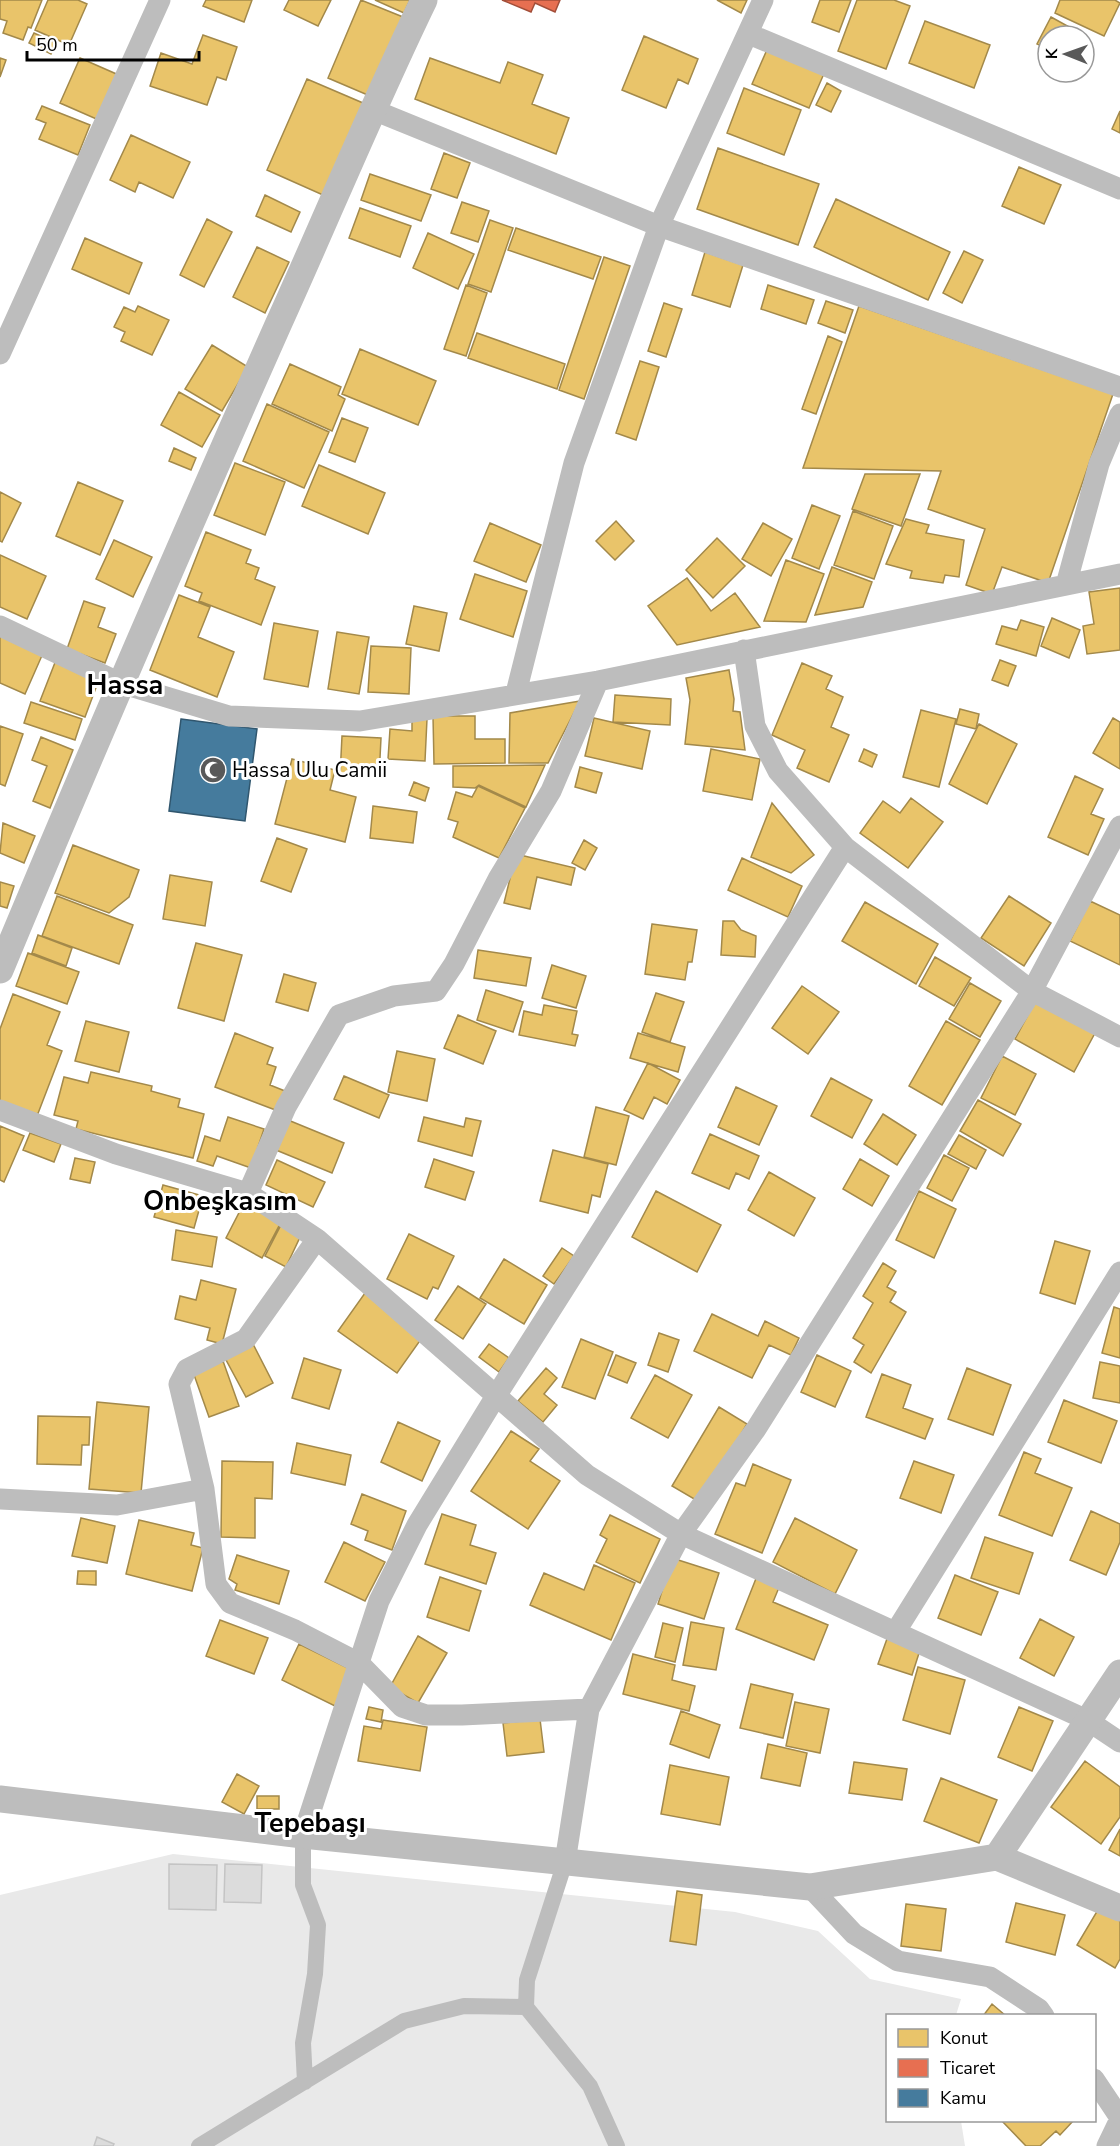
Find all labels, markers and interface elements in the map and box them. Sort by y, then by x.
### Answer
scale bar [27,24,200,62]
north arrow [1036,24,1096,84]
text: 50 m [36,33,78,57]
text: K [1041,47,1063,59]
district label: Hassa [87,667,163,704]
mosque icon: Hassa Ulu Camii [198,755,228,785]
place label: Hassa Ulu Camii [232,756,387,784]
district label: Onbeşkasım [143,1183,297,1220]
district label: Tepebaşı [254,1805,366,1842]
legend [886,2014,1096,2122]
text: Konut [940,2026,988,2050]
text: Ticaret [940,2056,996,2080]
text: Kamu [940,2086,986,2110]

